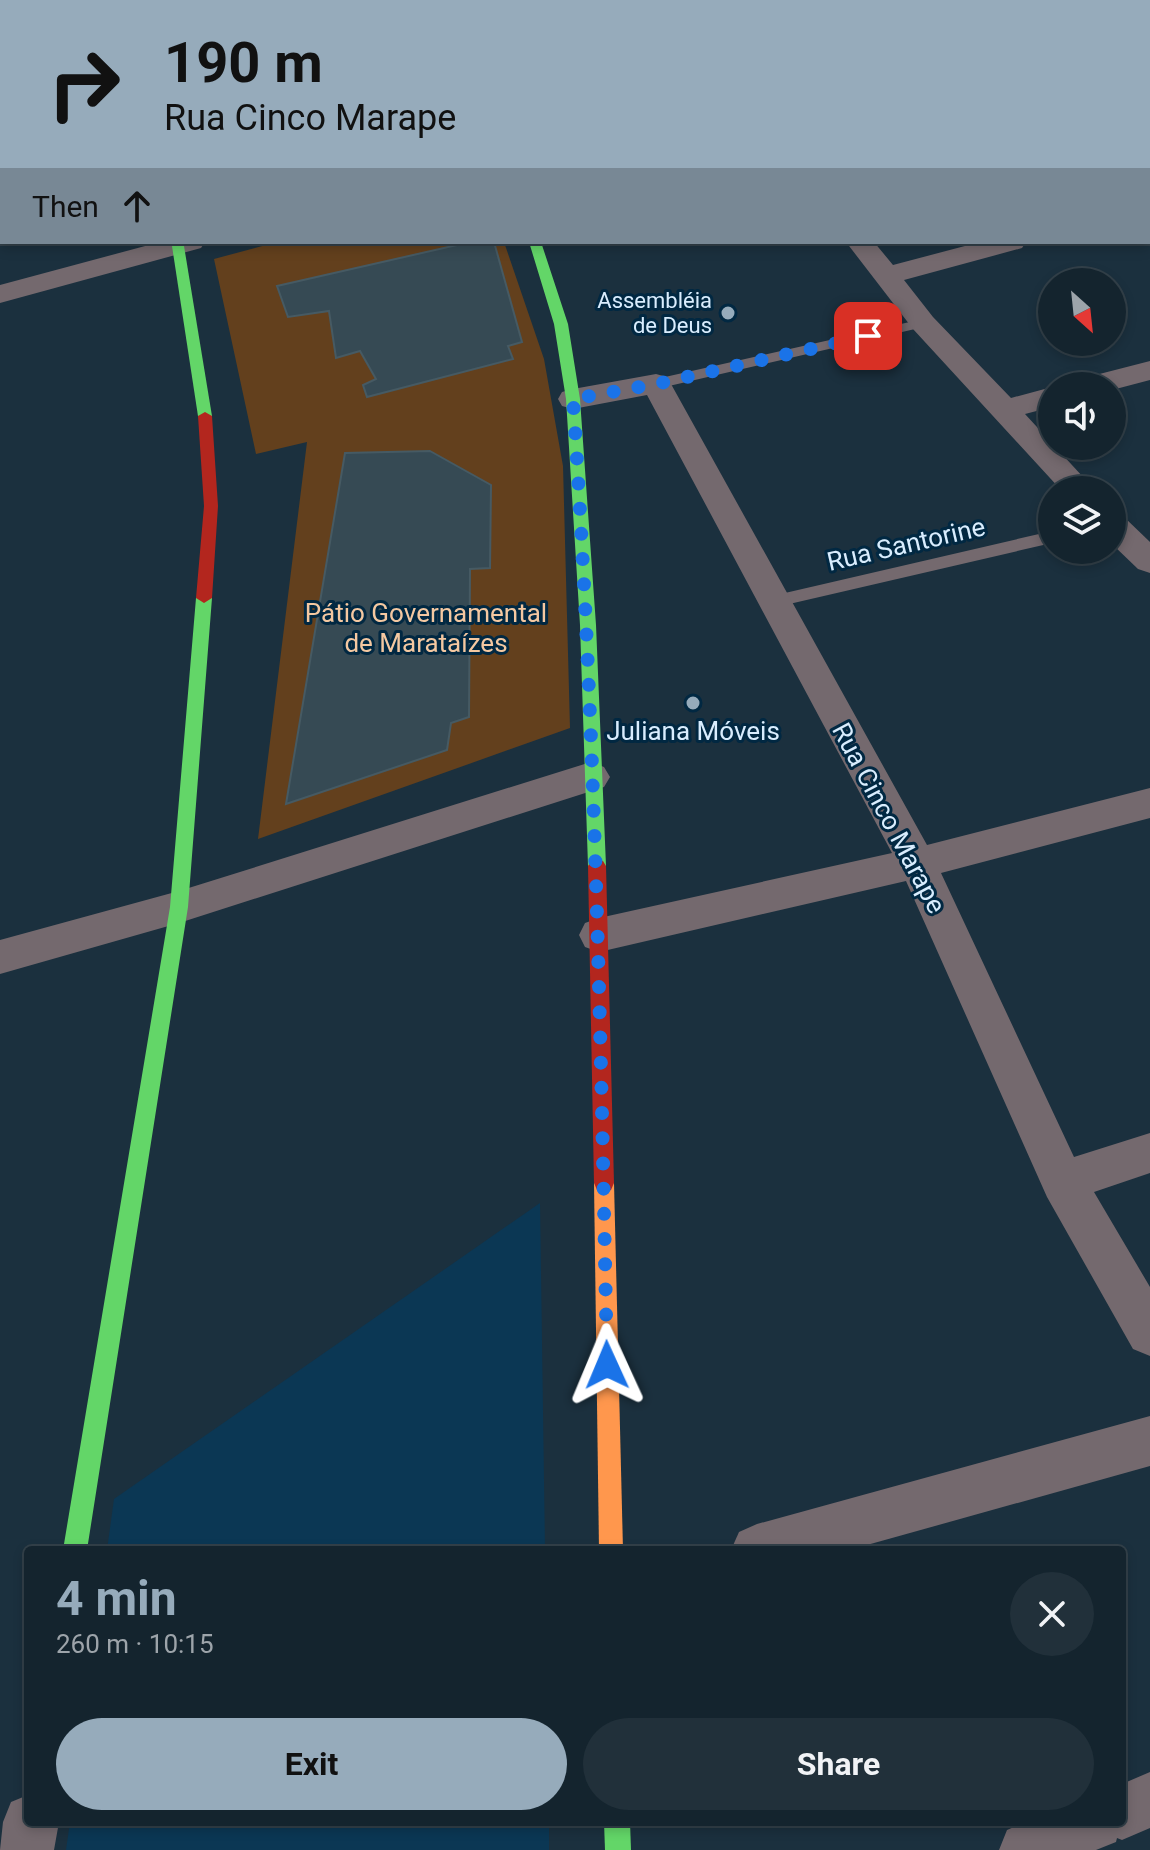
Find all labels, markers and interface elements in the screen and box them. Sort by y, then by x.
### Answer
text: 190 m [164,30,323,96]
icon: right [32,32,136,136]
text: Rua Cinco Marape [164,97,456,139]
icon: ahead [115,184,159,228]
text: Then [32,189,99,224]
north arrow [1038,268,1126,356]
map controls [1038,268,1126,564]
place label: Assembléia de Deus [597,288,712,338]
pin [834,302,902,370]
marker: Assembléia de Deus [719,304,737,322]
icon: arrive [846,314,890,358]
button: sound [1038,372,1126,460]
button: layers [1038,476,1126,564]
street label: Rua Santorine [824,511,988,577]
park label: Pátio Governamental de Marataízes [305,598,547,658]
marker: Juliana Móveis [684,694,702,712]
place label: Juliana Móveis [606,716,780,746]
street label: Rua Cinco Marape [826,718,952,918]
position arrow [565,1323,649,1407]
text: 4 min [56,1570,177,1627]
button: close [1010,1572,1094,1656]
text: 260 m · 10:15 [56,1629,214,1659]
button: Exit [56,1718,567,1810]
button: Share [583,1718,1094,1810]

